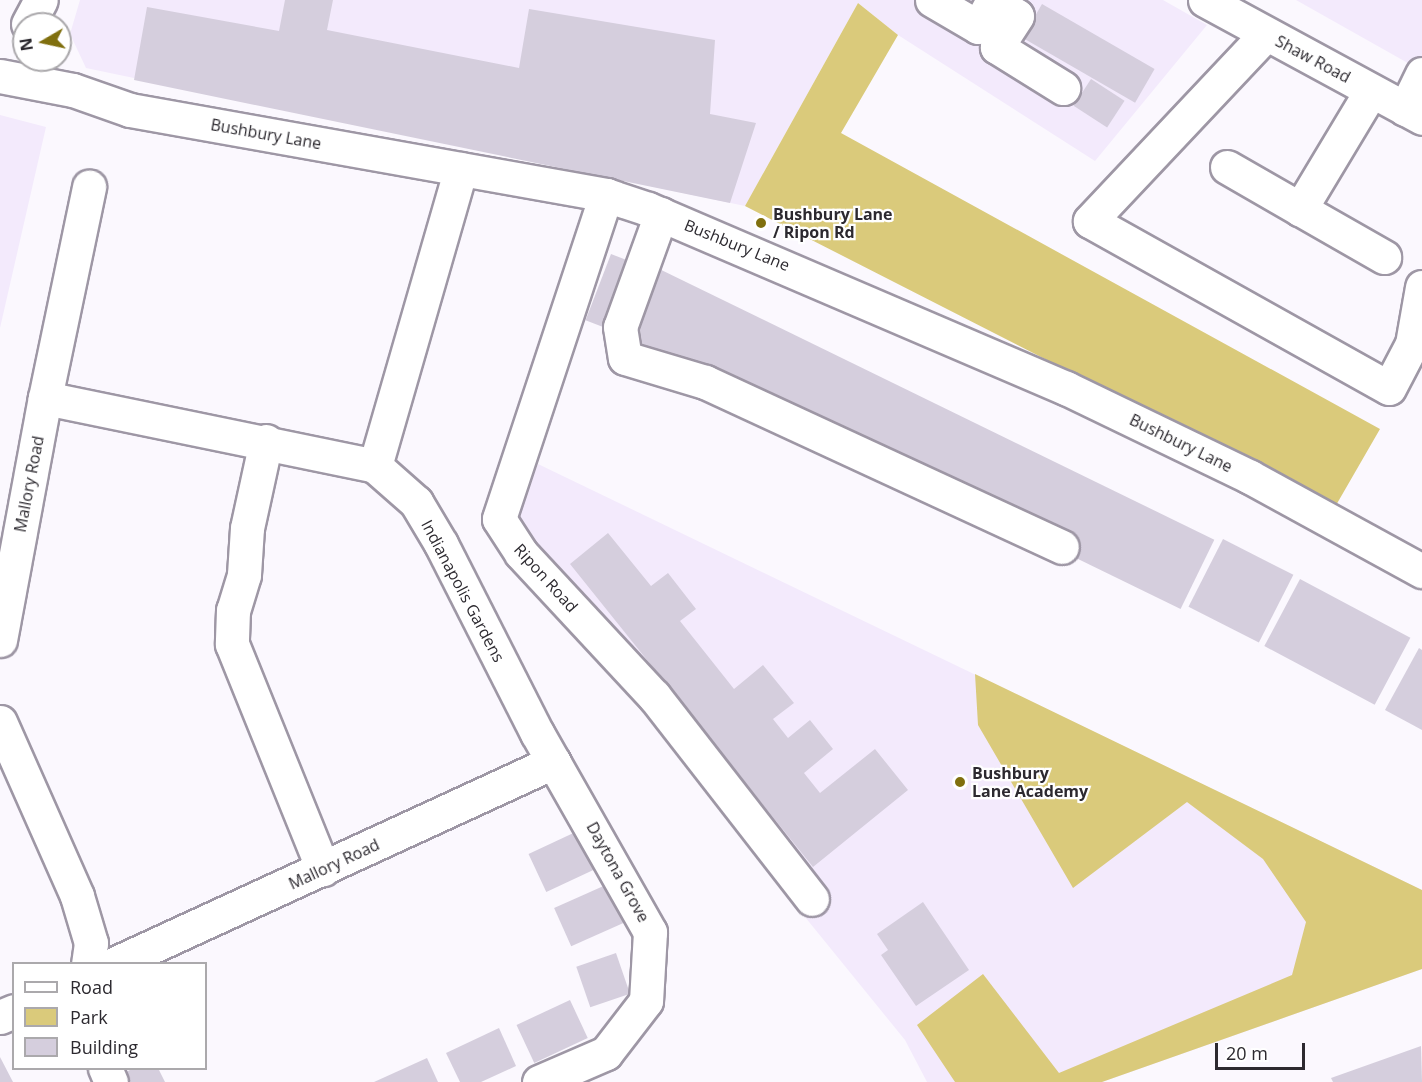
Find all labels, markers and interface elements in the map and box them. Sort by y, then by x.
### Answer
north arrow [12,12,72,72]
street label: Shaw Road [1272,31,1354,87]
text: N [14,36,38,53]
street label: Bushbury Lane [209,115,323,153]
place label: Bushbury Lane / Ripon Rd [773,204,893,242]
street label: Bushbury Lane [682,215,792,275]
marker: Bushbury Lane / Ripon Rd [754,216,768,230]
street label: Bushbury Lane [1126,410,1236,476]
street label: Mallory Road [10,434,48,534]
street label: Indianapolis Gardens [417,517,509,665]
street label: Ripon Road [510,540,582,616]
place label: Bushbury Lane Academy [972,763,1088,801]
marker: Bushbury Lane Academy [953,775,967,789]
street label: Daytona Grove [583,819,653,925]
street label: Mallory Road [286,835,382,893]
legend [12,962,207,1070]
text: Road [70,975,113,999]
text: Park [70,1005,108,1029]
scale bar [1218,1031,1308,1069]
text: Building [70,1035,138,1059]
text: 20 m [1226,1041,1268,1065]

